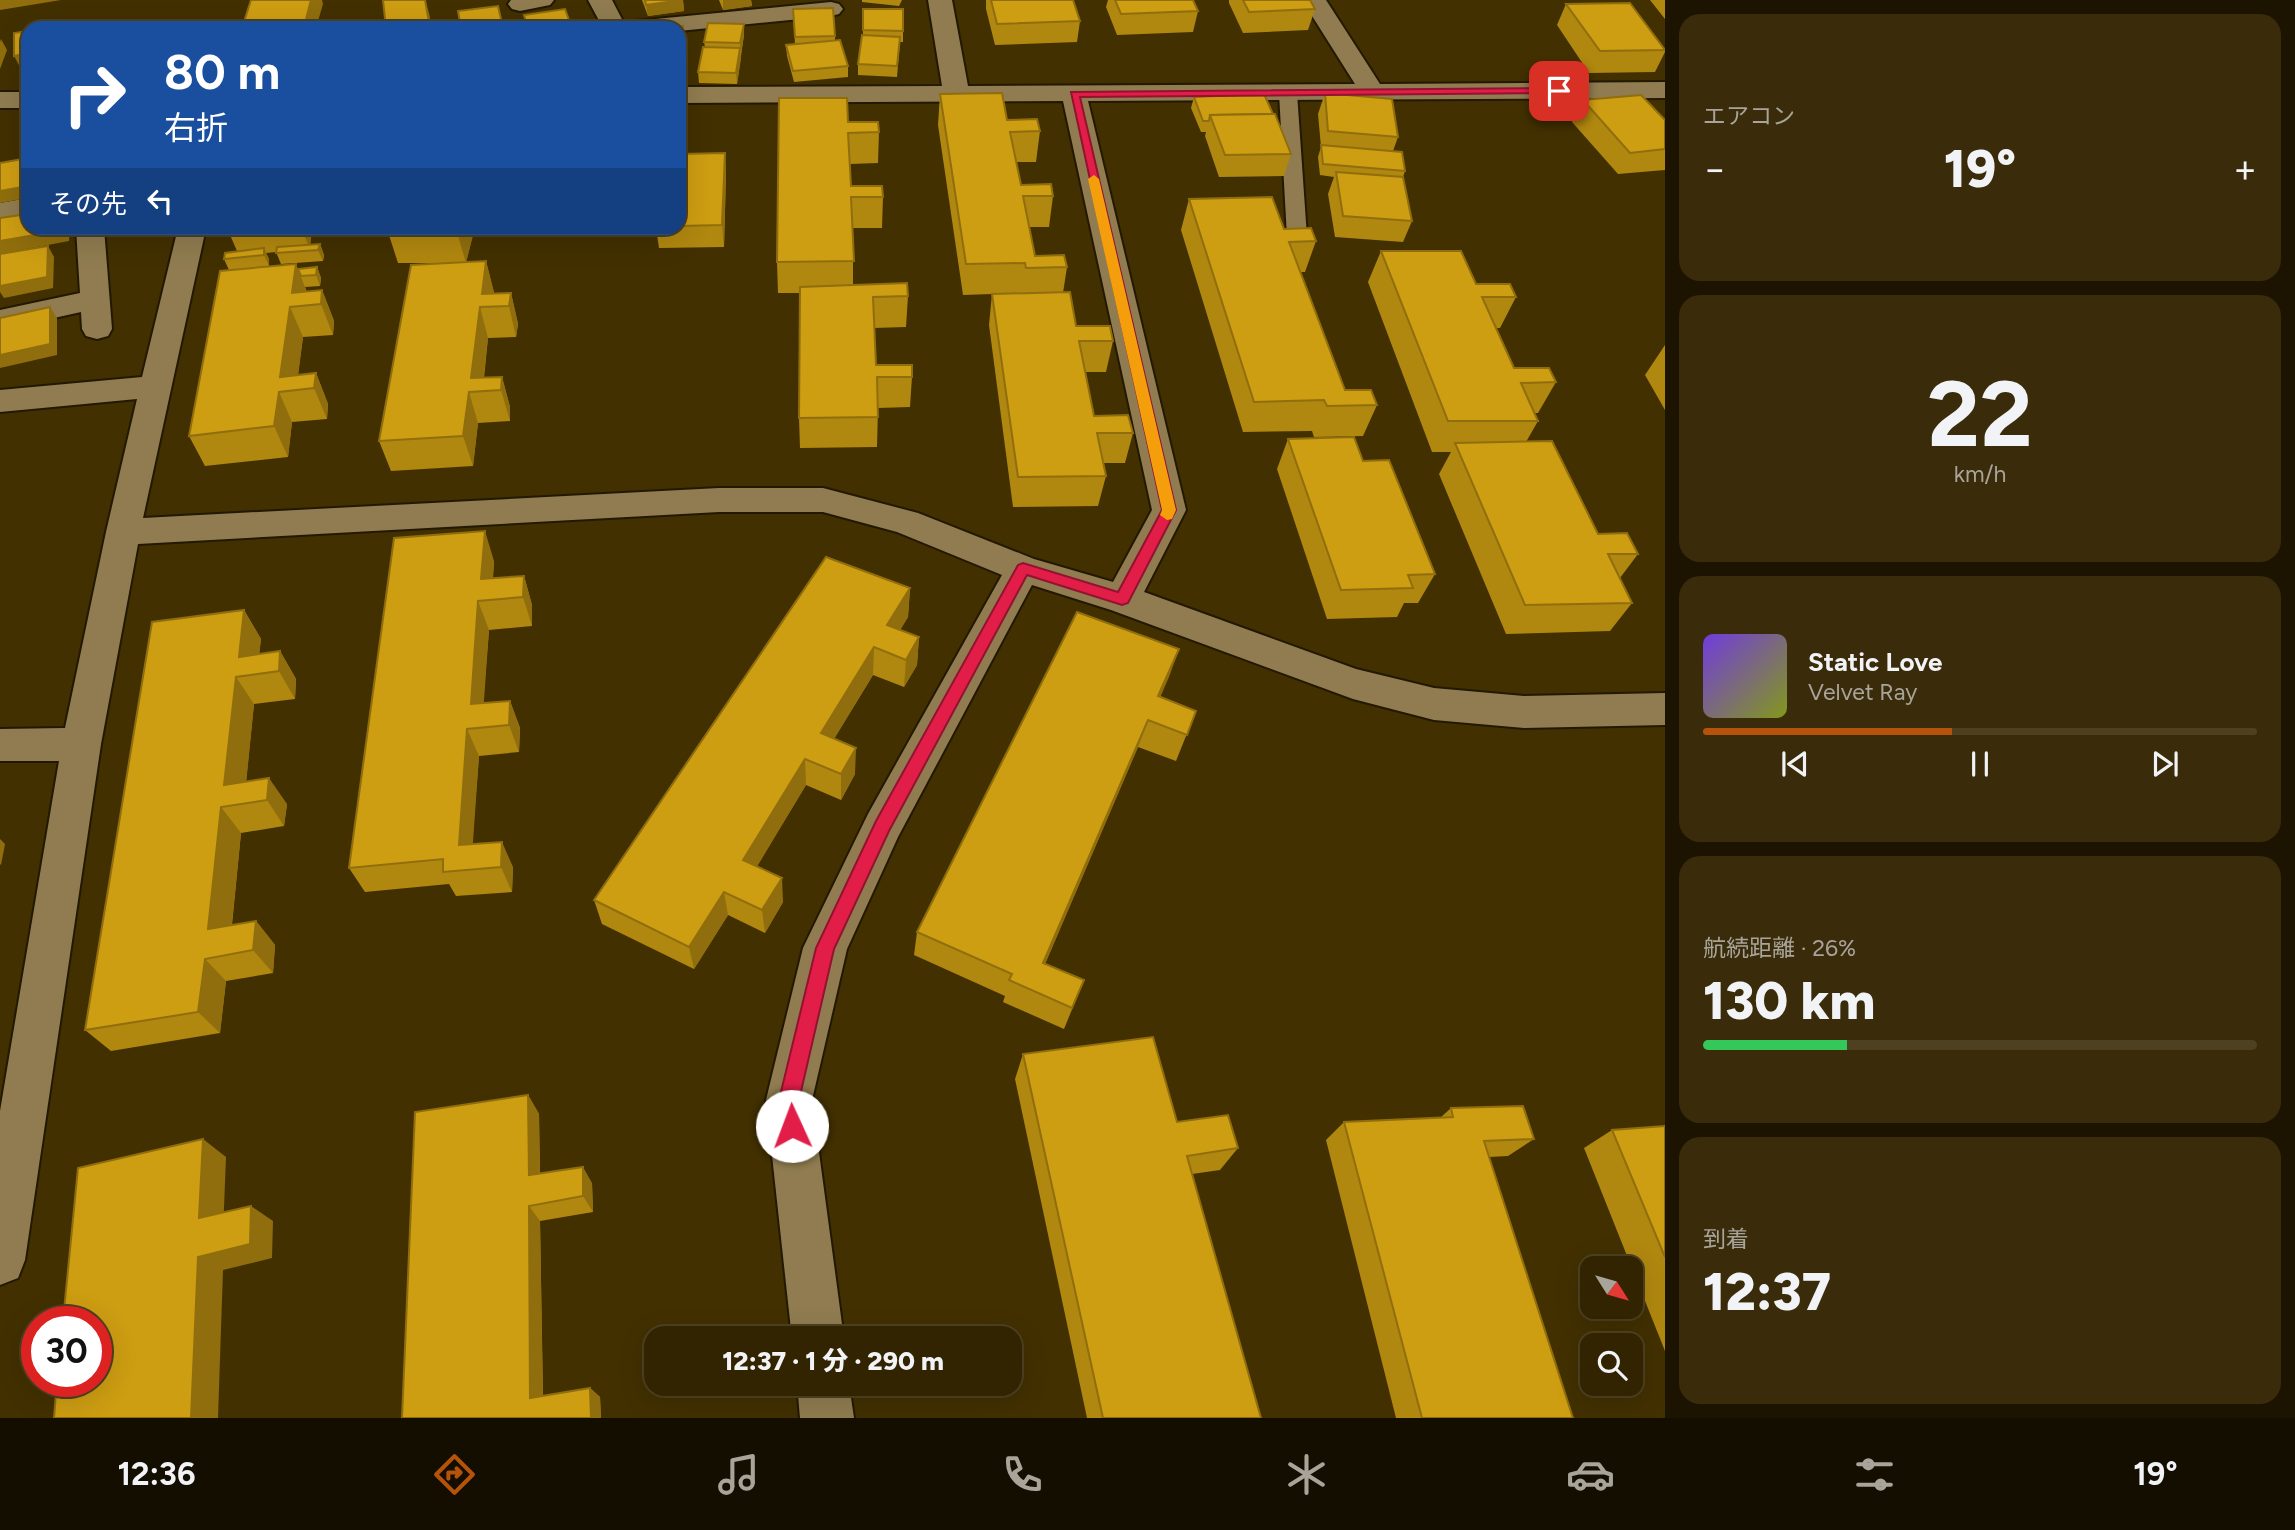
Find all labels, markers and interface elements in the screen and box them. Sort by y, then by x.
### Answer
text: 80 m [164,42,280,101]
icon: right [49,49,140,140]
pin [1529,61,1589,121]
icon: arrive [1540,72,1578,110]
text: エアコン [1703,102,1795,130]
text: 右折 [164,109,228,147]
text: 19° [1944,138,2016,200]
text: − [1703,146,1727,192]
text: + [2233,146,2257,192]
icon: left [141,182,179,220]
text: その先 [49,188,127,220]
text: 22 [1927,360,2033,469]
text: km/h [1954,460,2006,488]
text: Static Love [1808,646,1942,678]
text: Velvet Ray [1808,678,1917,706]
icon: previous [1776,745,1814,783]
icon: pause [1961,745,1999,783]
icon: next [2146,745,2184,783]
text: 航続距離 · 26% [1703,934,1856,962]
text: 130 km [1703,970,1875,1032]
position arrow [755,1089,829,1163]
text: 到着 [1703,1225,1749,1253]
north arrow [1580,1256,1643,1320]
map controls [1580,1256,1643,1396]
text: 12:37 [1703,1261,1831,1323]
speed limit sign: 30 [21,1306,112,1397]
button: search [1580,1333,1643,1396]
text: 12:37 · 1 分 · 290 m [722,1345,944,1377]
icon: directions [430,1450,479,1499]
icon: music [714,1450,763,1499]
icon: phone [998,1450,1047,1499]
icon: climate [1282,1450,1331,1499]
icon: car [1566,1450,1615,1499]
icon: filters [1850,1450,1899,1499]
text: 12:36 [117,1455,195,1493]
text: 19° [2133,1455,2178,1493]

